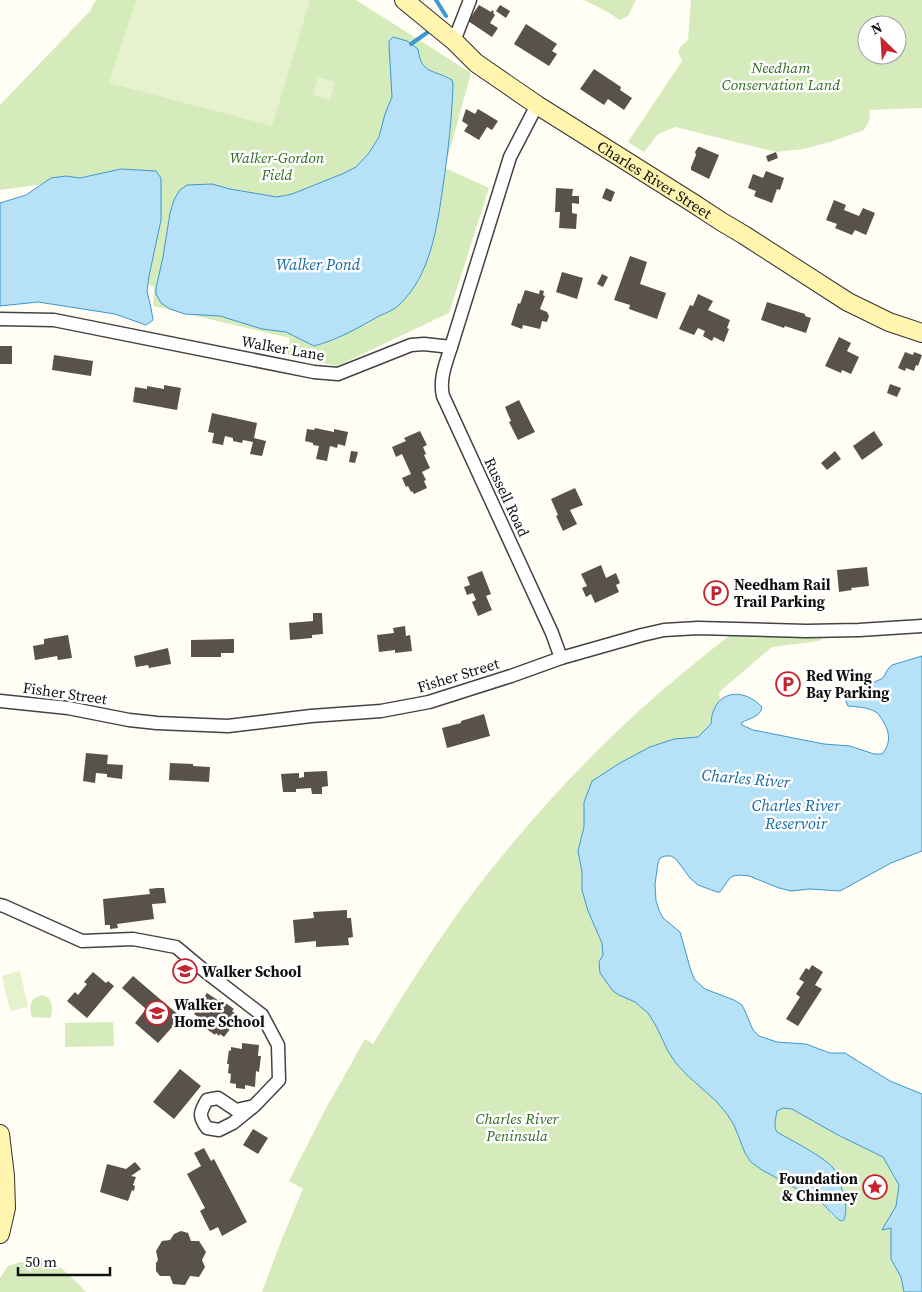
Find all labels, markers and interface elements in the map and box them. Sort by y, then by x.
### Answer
north arrow [857,15,907,65]
text: N [868,17,885,39]
park label: Needham Conservation Land [722,57,840,95]
street label: Charles River Street [593,135,716,223]
park label: Walker-Gordon Field [230,147,325,185]
water label: Walker Pond [276,253,361,275]
street label: Walker Lane [240,330,327,366]
street label: Russell Road [479,454,535,541]
place label: Needham Rail Trail Parking [734,574,831,612]
parking icon: Needham Rail Trail Parking [703,580,729,606]
street label: Fisher Street [414,653,502,697]
place label: Red Wing Bay Parking [806,665,889,703]
parking icon: Red Wing Bay Parking [775,671,801,697]
street label: Fisher Street [22,677,108,709]
water label: Charles River [701,763,792,793]
water label: Charles River Reservoir [752,794,841,834]
school or university icon: Walker School [172,958,198,984]
place label: Walker School [202,961,302,982]
place label: Walker Home School [174,994,265,1032]
school or university icon: Walker Home School [144,1000,170,1026]
park label: Charles River Peninsula [475,1108,560,1146]
place label: Foundation & Chimney [779,1168,858,1206]
place icon: Foundation & Chimney [862,1174,888,1200]
scale bar [18,1244,110,1276]
text: 50 m [25,1251,57,1272]

